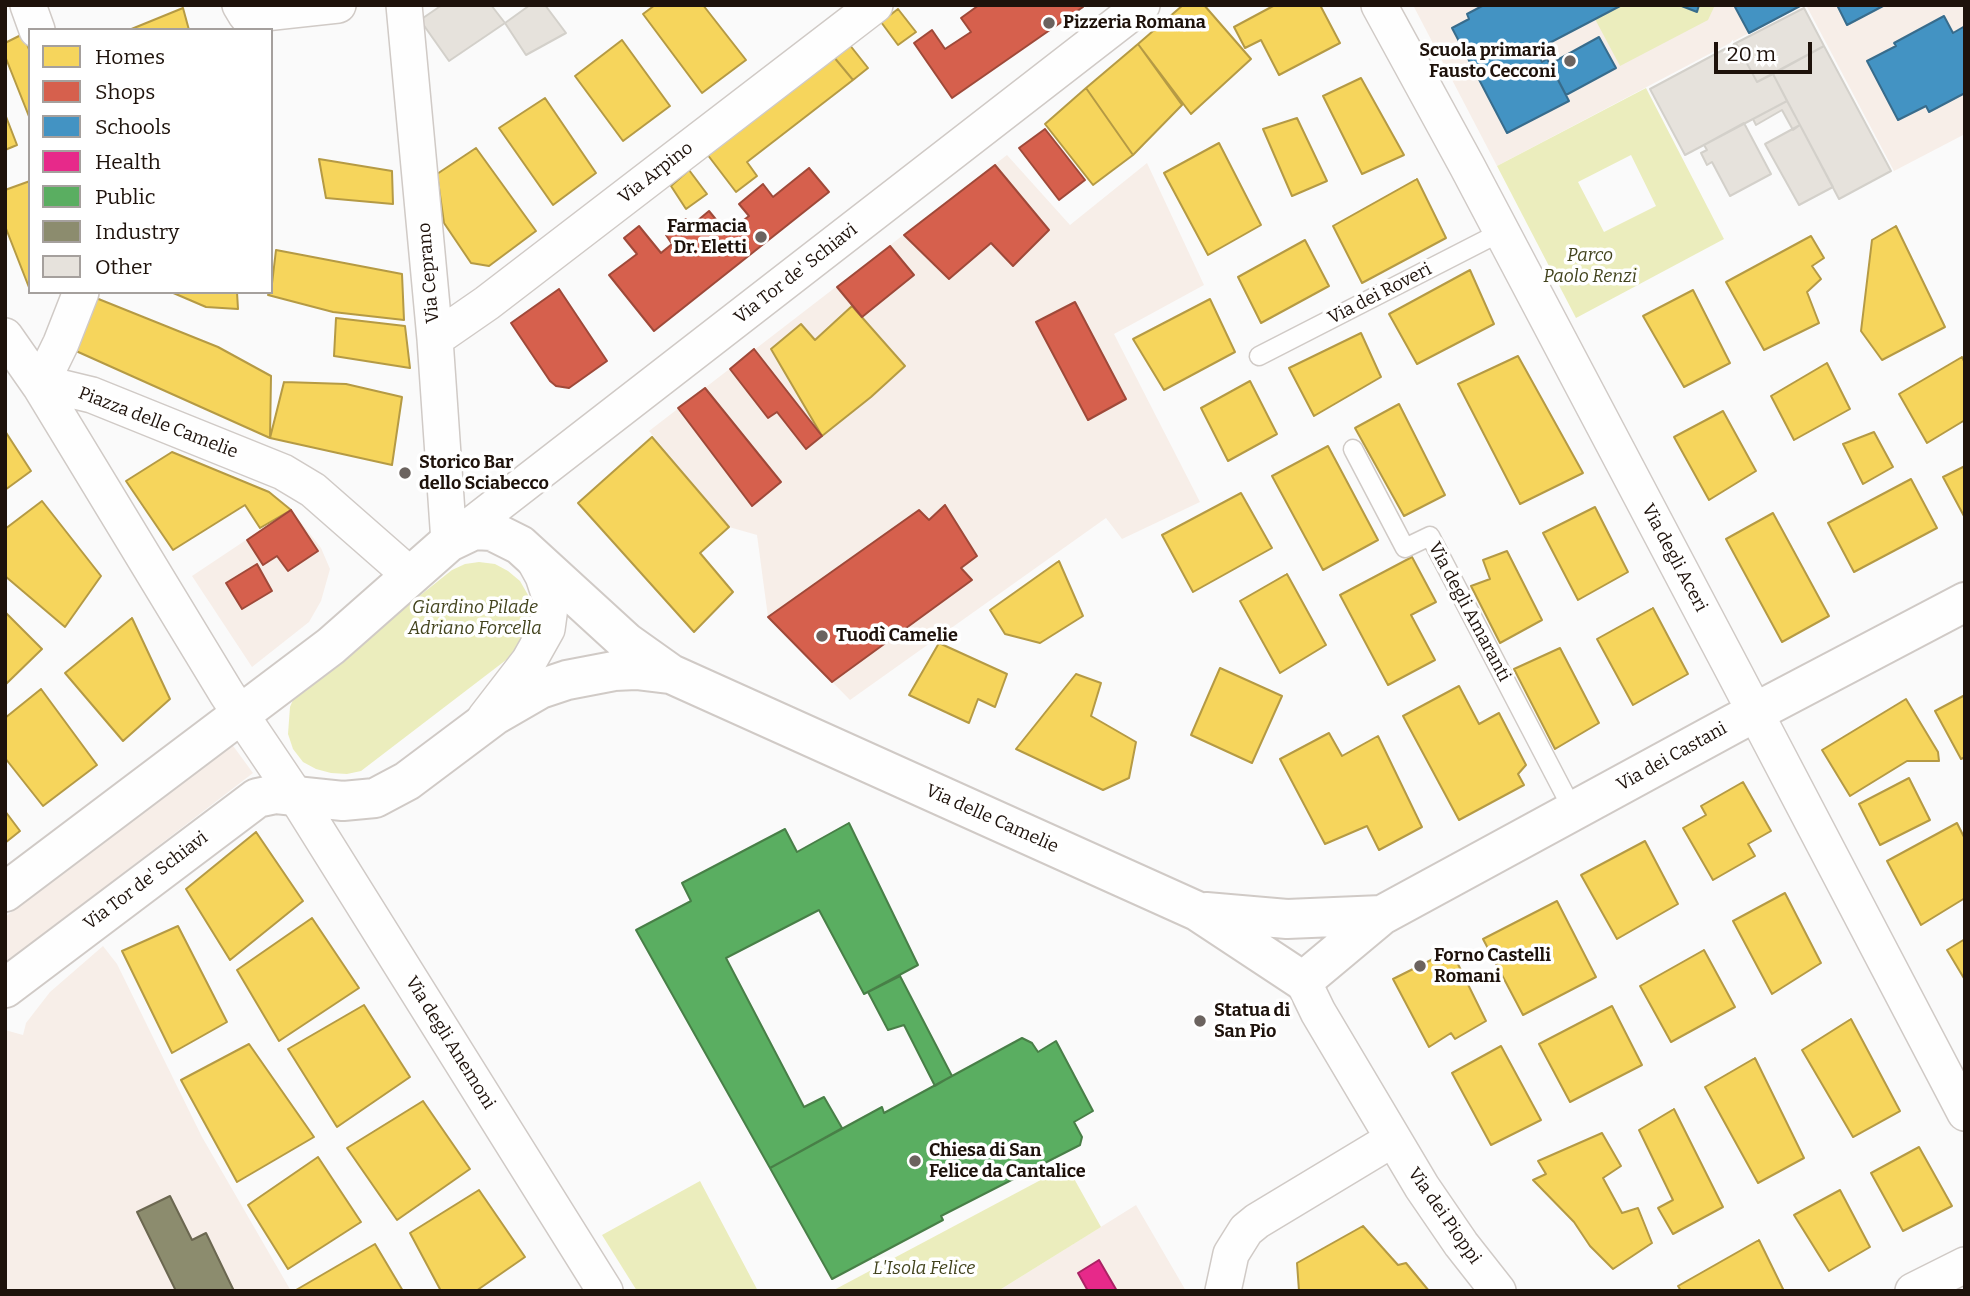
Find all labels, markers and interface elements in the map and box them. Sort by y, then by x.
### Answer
place label: Pizzeria Romana [1063,12,1206,34]
marker: Pizzeria Romana [1041,15,1057,31]
legend [28,28,273,294]
scale bar [1718,28,1816,72]
place label: Scuola primaria Fausto Cecconi [1419,40,1556,82]
text: 20 m [1727,41,1776,67]
text: Homes [95,44,165,70]
marker: Scuola primaria Fausto Cecconi [1562,53,1578,69]
text: Shops [95,79,155,105]
text: Schools [95,114,171,140]
street label: Via Arpino [615,137,697,209]
text: Health [95,149,161,175]
text: Public [95,184,156,210]
place label: Farmacia Dr. Eletti [667,216,747,258]
text: Industry [95,219,179,245]
street label: Via Tor de' Schiavi [730,219,862,329]
street label: Via Ceprano [414,222,444,324]
marker: Farmacia Dr. Eletti [753,229,769,245]
park label: Parco Paolo Renzi [1543,245,1637,288]
text: Other [95,254,152,280]
street label: Via dei Roveri [1325,259,1435,329]
street label: Piazza delle Camelie [75,383,241,463]
place label: Storico Bar dello Sciabecco [419,452,549,494]
marker: Storico Bar dello Sciabecco [397,465,413,481]
street label: Via degli Aceri [1637,500,1711,616]
street label: Via degli Amaranti [1423,539,1515,685]
park label: Giardino Pilade Adriano Forcella [408,597,542,640]
place label: Tuodì Camelie [836,625,958,647]
marker: Tuodì Camelie [814,628,830,644]
street label: Via dei Castani [1613,718,1731,796]
street label: Via delle Camelie [922,780,1062,858]
street label: Via Tor de' Schiavi [80,827,212,935]
place label: Forno Castelli Romani [1434,945,1551,988]
marker: Forno Castelli Romani [1412,958,1428,974]
street label: Via degli Anemoni [400,973,500,1113]
place label: Statua di San Pio [1214,1000,1290,1042]
marker: Statua di San Pio [1192,1013,1208,1029]
place label: Chiesa di San Felice da Cantalice [929,1140,1086,1182]
marker: Chiesa di San Felice da Cantalice [907,1153,923,1169]
street label: Via dei Pioppi [1403,1164,1485,1268]
park label: L'Isola Felice [873,1258,975,1280]

